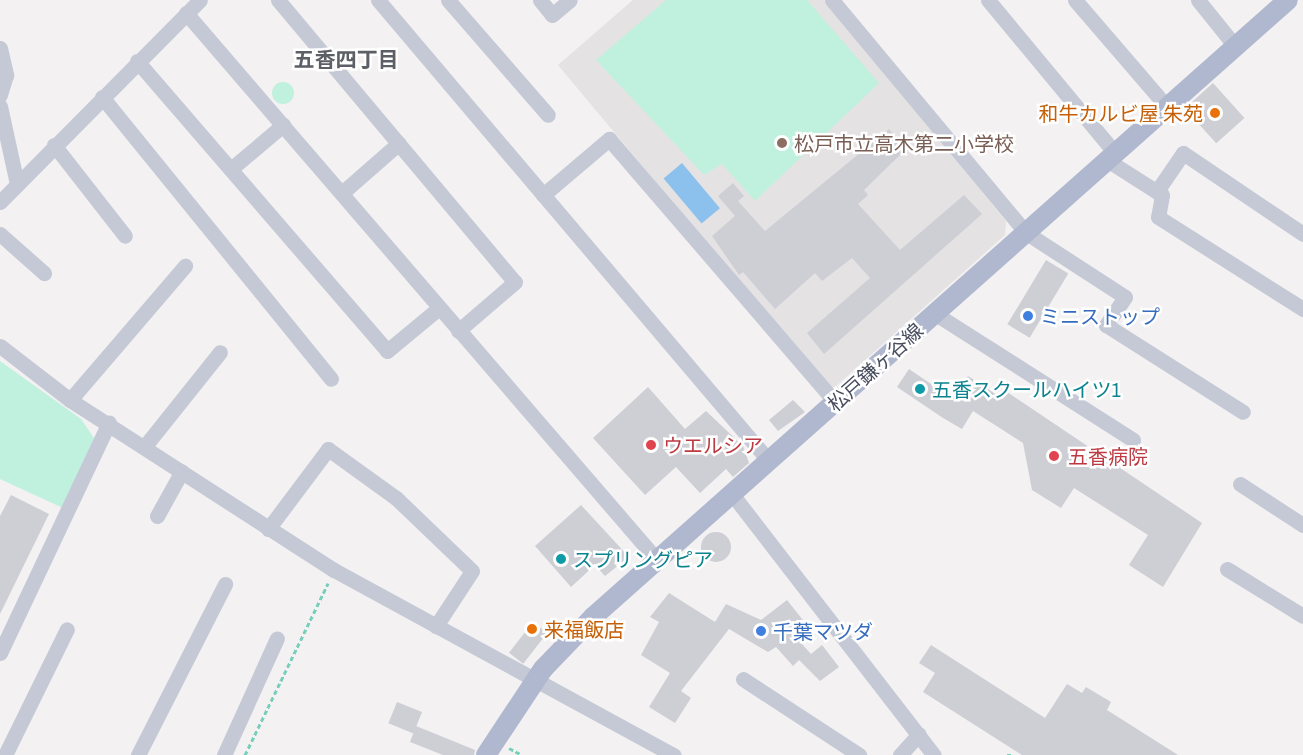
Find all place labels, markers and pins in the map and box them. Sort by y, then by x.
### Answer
place label: 和牛カルビ屋 朱苑 [1038,101,1203,125]
marker: 和牛カルビ屋 朱苑 [1208,106,1222,120]
place label: 松戸市立高木第二小学校 [794,131,1014,155]
marker: 松戸市立高木第二小学校 [775,136,789,150]
place label: ミニストップ [1040,304,1160,328]
marker: ミニストップ [1021,309,1035,323]
place label: 五香スクールハイツ1 [932,377,1121,401]
marker: 五香スクールハイツ1 [913,382,927,396]
place label: ウエルシア [663,433,763,457]
marker: ウエルシア [644,438,658,452]
place label: 五香病院 [1068,444,1148,468]
marker: 五香病院 [1045,447,1063,465]
place label: スプリングピア [573,547,713,571]
marker: スプリングピア [554,552,568,566]
place label: 来福飯店 [544,617,624,641]
place label: 千葉マツダ [773,619,873,643]
marker: 来福飯店 [525,622,539,636]
marker: 千葉マツダ [754,624,768,638]

